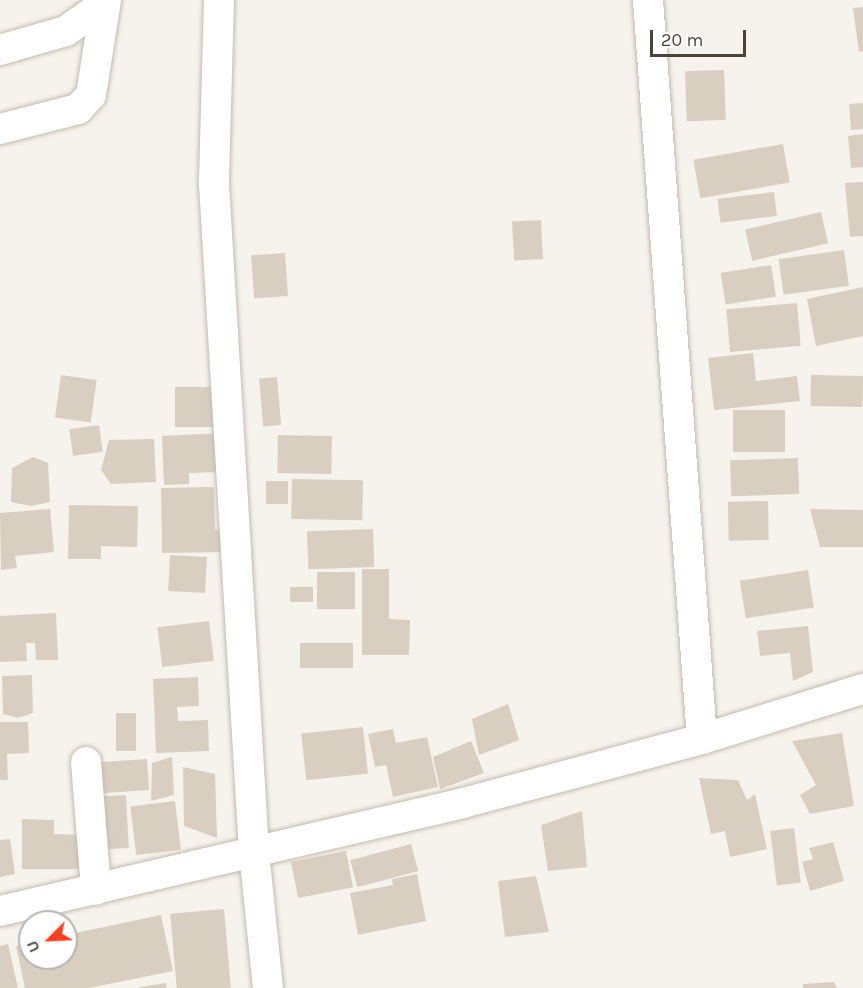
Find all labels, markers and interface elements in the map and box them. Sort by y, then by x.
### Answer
scale bar [653,18,749,56]
text: 20 m [661,29,703,51]
north arrow [18,910,78,970]
text: U [22,938,44,956]

